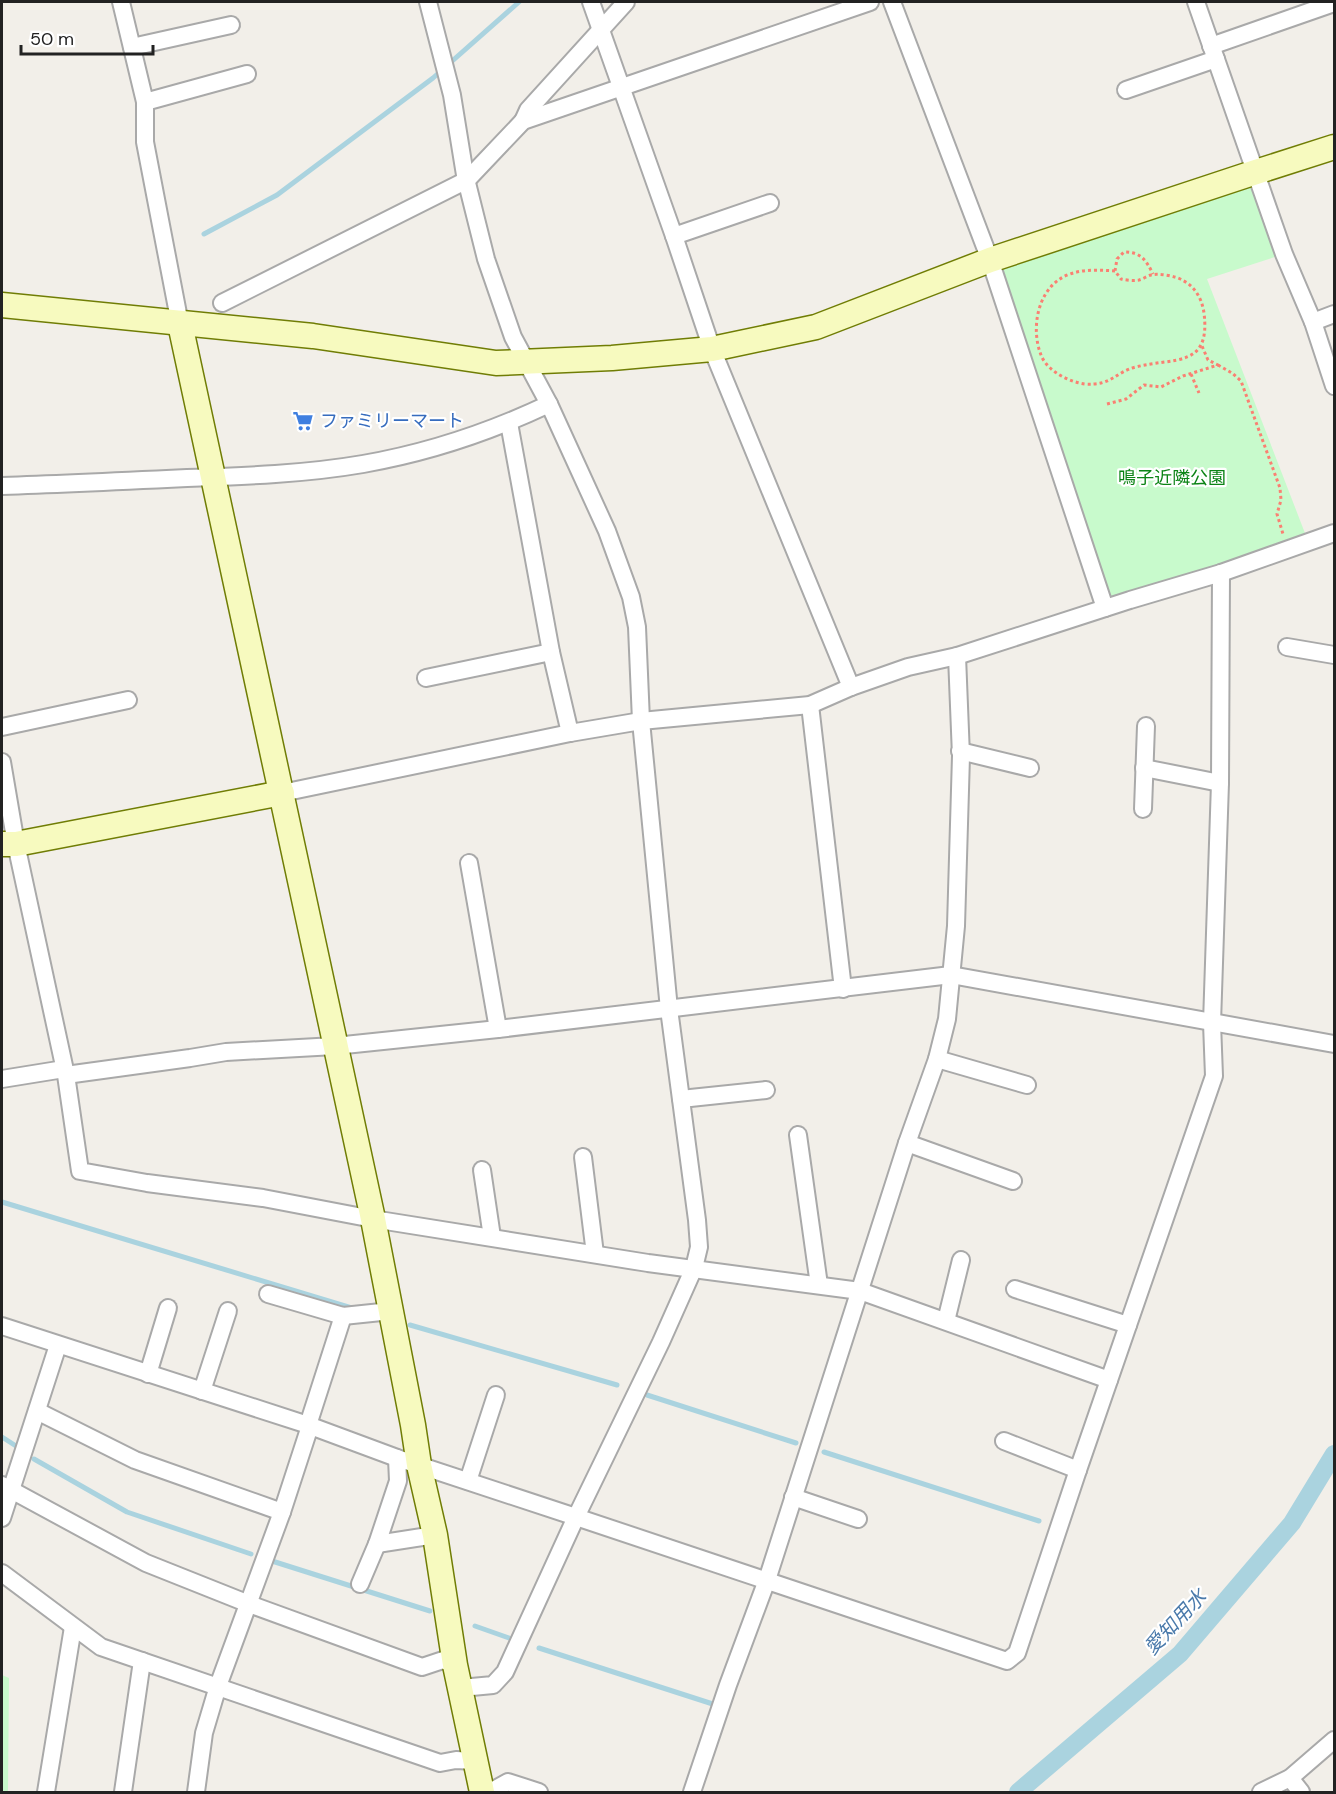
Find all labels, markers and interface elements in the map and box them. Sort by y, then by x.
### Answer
scale bar [21,18,153,56]
text: 50 m [30,27,74,51]
supermarket icon: ファミリーマート [291,409,315,433]
place label: ファミリーマート [320,409,464,433]
park label: 鳴子近隣公園 [1118,466,1226,490]
water label: 愛知用水 [1138,1582,1213,1660]

